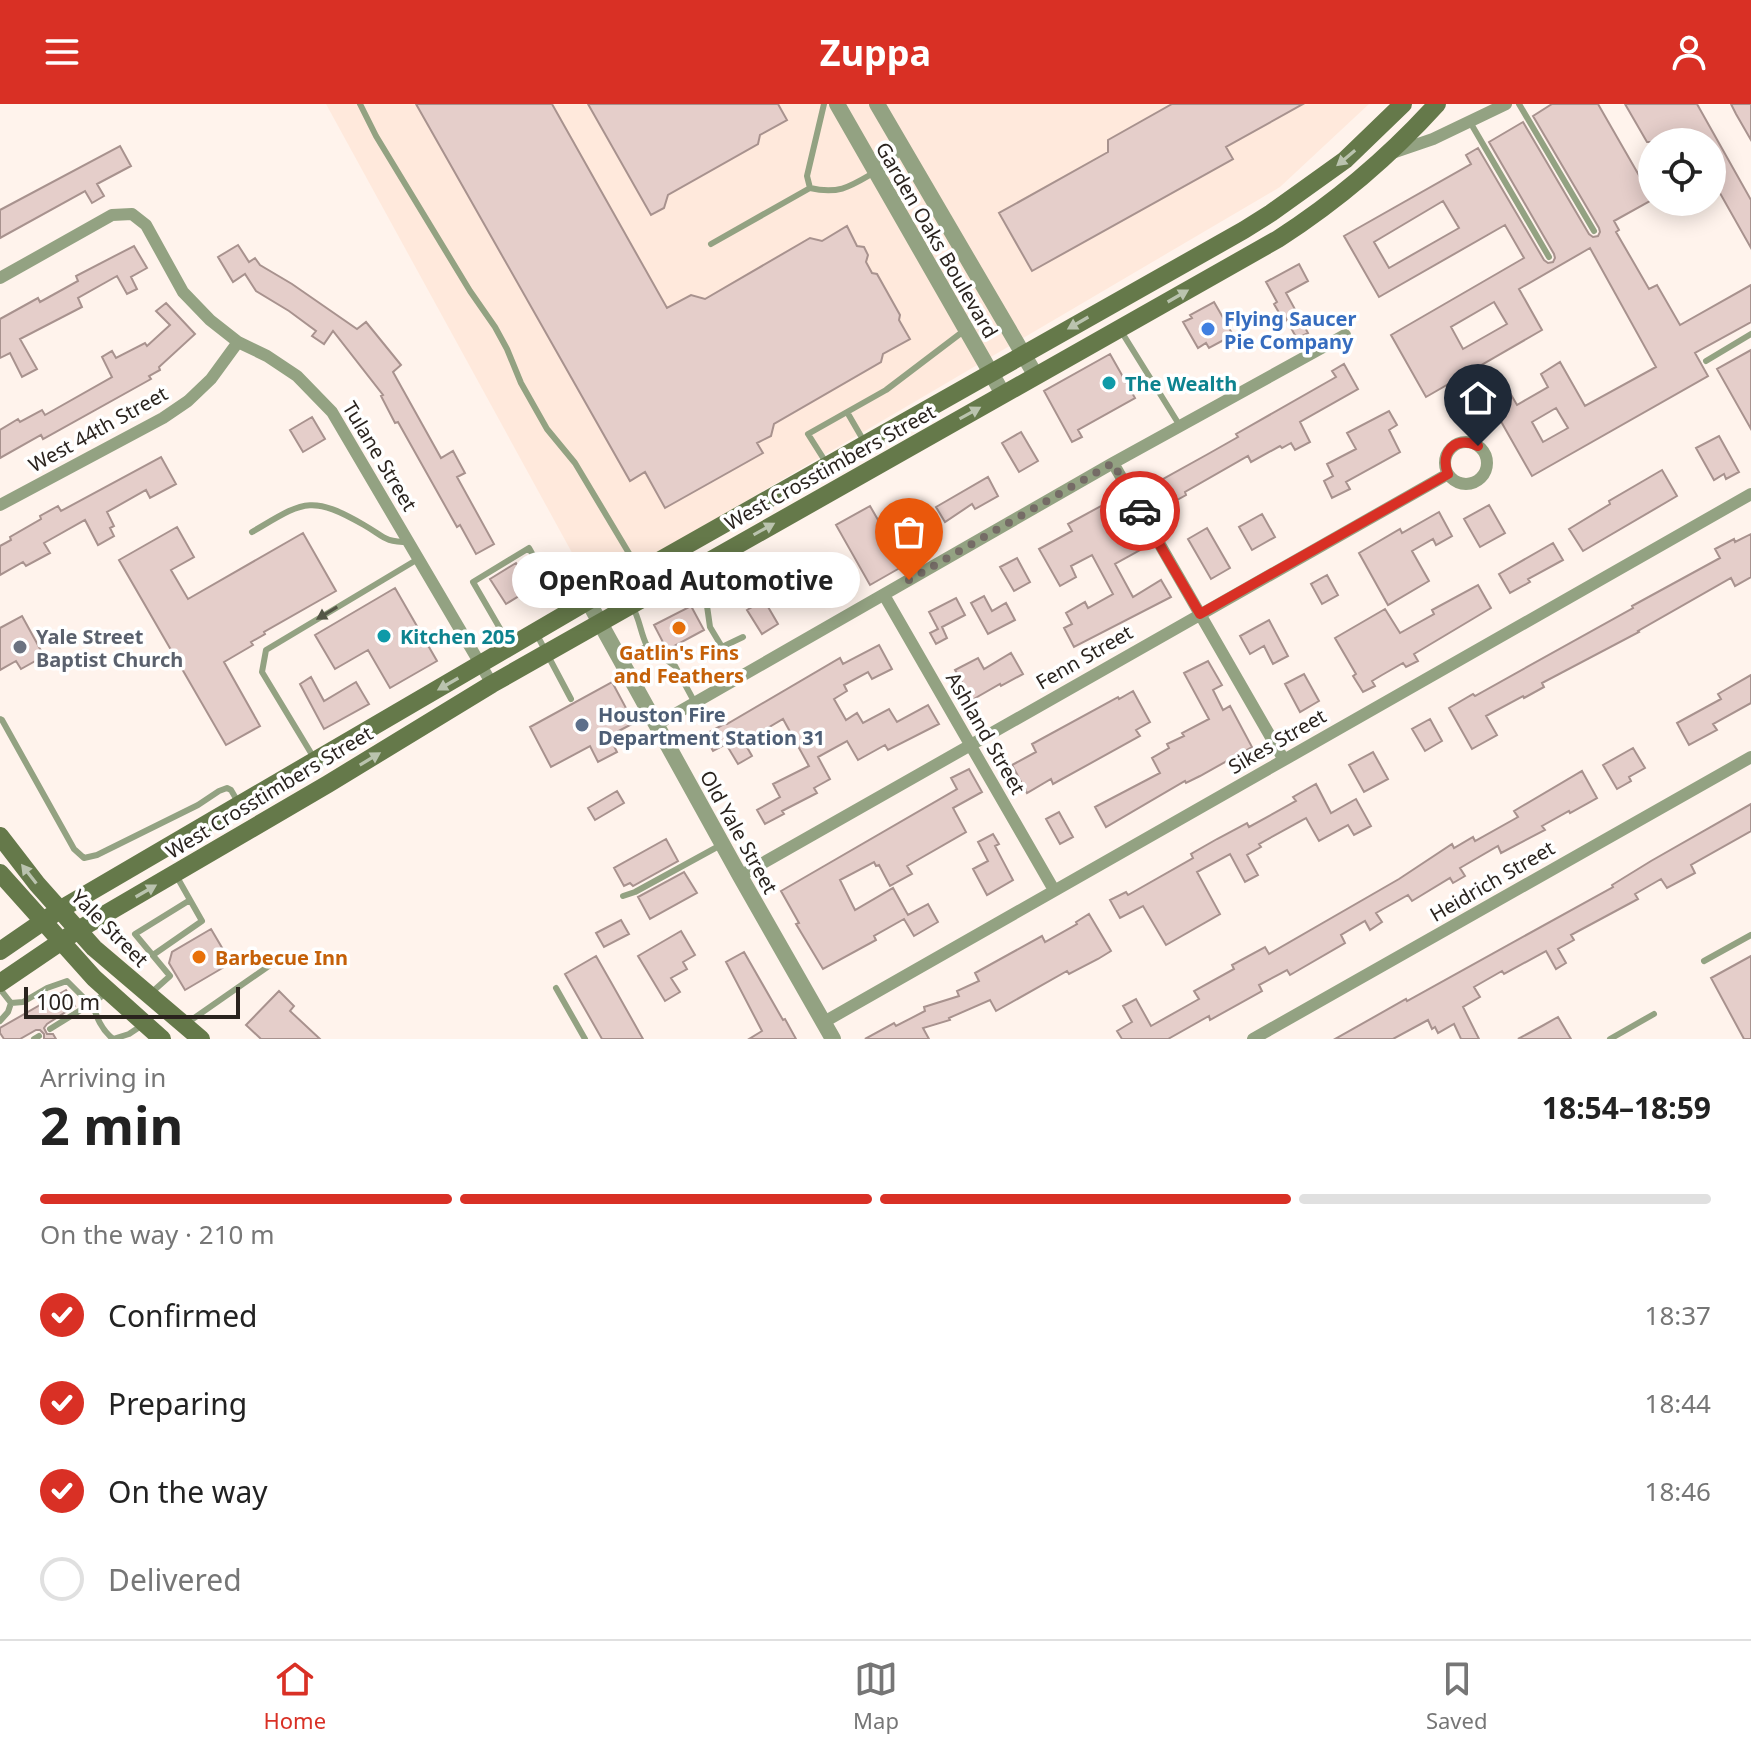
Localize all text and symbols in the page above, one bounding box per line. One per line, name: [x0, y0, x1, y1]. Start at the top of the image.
text: Zuppa: [820, 28, 931, 77]
icon: menu: [40, 30, 84, 74]
icon: person: [1667, 30, 1711, 74]
map controls: [1638, 128, 1726, 216]
button: locate: [1638, 128, 1726, 216]
street label: Garden Oaks Boulevard: [870, 137, 1004, 343]
one-way arrow: [1336, 149, 1356, 166]
one-way arrow: [1166, 289, 1189, 303]
place label: Flying Saucer Pie Company: [1224, 305, 1356, 355]
one-way arrow: [1067, 316, 1089, 330]
marker: Flying Saucer Pie Company: [1199, 320, 1217, 338]
pin: [1444, 364, 1512, 446]
place label: The Wealth: [1125, 370, 1237, 397]
marker: The Wealth: [1100, 374, 1118, 392]
icon: home: [1456, 376, 1500, 420]
street label: West 44th Street: [24, 380, 172, 478]
street label: Tulane Street: [337, 396, 423, 516]
street label: West Crosstimbers Street: [720, 398, 940, 536]
one-way arrow: [959, 406, 981, 420]
courier: [1100, 471, 1180, 551]
icon: car: [1118, 489, 1162, 533]
pin: [875, 498, 943, 580]
icon: bag: [887, 510, 931, 554]
one-way arrow: [753, 523, 775, 537]
callout: OpenRoad Automotive: [513, 552, 861, 608]
text: OpenRoad Automotive: [539, 562, 833, 598]
one-way arrow: [316, 606, 338, 620]
street label: Fenn Street: [1031, 618, 1137, 696]
marker: Gatlin's Fins and Feathers: [670, 619, 688, 637]
place label: Yale Street Baptist Church: [36, 623, 183, 673]
place label: Kitchen 205: [400, 623, 516, 650]
marker: Kitchen 205: [375, 627, 393, 645]
marker: Yale Street Baptist Church: [11, 638, 29, 656]
place label: Gatlin's Fins and Feathers: [614, 639, 744, 689]
street label: Ashland Street: [940, 667, 1032, 799]
one-way arrow: [437, 676, 459, 690]
place label: Houston Fire Department Station 31: [598, 701, 825, 751]
street label: Sikes Street: [1223, 702, 1331, 780]
marker: Houston Fire Department Station 31: [573, 716, 591, 734]
street label: West Crosstimbers Street: [161, 719, 377, 865]
one-way arrow: [359, 752, 381, 766]
street label: Old Yale Street: [694, 765, 784, 899]
street label: Heidrich Street: [1425, 834, 1559, 928]
one-way arrow: [22, 864, 38, 884]
street label: Yale Street: [65, 883, 155, 973]
one-way arrow: [135, 884, 157, 898]
place label: Barbecue Inn: [215, 944, 348, 971]
marker: Barbecue Inn: [190, 948, 208, 966]
scale bar: [24, 983, 240, 1019]
text: 100 m: [36, 986, 100, 1016]
text: Arriving in: [40, 1059, 166, 1095]
text: 18:54–18:59: [1542, 1087, 1711, 1128]
text: 2 min: [40, 1089, 183, 1160]
text: On the way · 210 m: [40, 1216, 274, 1252]
icon: check: [40, 1293, 84, 1337]
text: Confirmed: [108, 1295, 258, 1336]
text: 18:37: [1645, 1297, 1711, 1333]
icon: check: [40, 1381, 84, 1425]
text: Preparing: [108, 1383, 247, 1424]
text: 18:44: [1645, 1385, 1711, 1421]
icon: check: [40, 1469, 84, 1513]
text: On the way: [108, 1471, 268, 1512]
text: 18:46: [1645, 1473, 1711, 1509]
text: Delivered: [108, 1559, 242, 1600]
tab: Home: [264, 1657, 326, 1735]
tab: Map: [853, 1657, 899, 1735]
tab: Saved: [1426, 1657, 1487, 1735]

